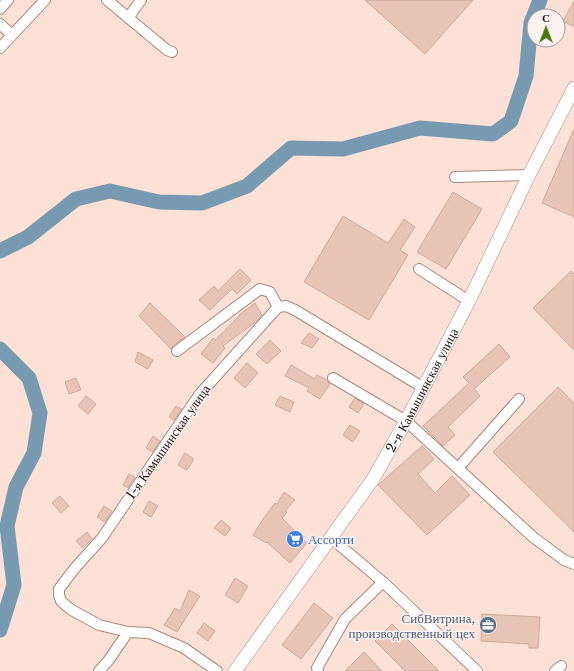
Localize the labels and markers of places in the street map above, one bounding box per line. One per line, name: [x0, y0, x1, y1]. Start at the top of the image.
supermarket icon: Ассорти: [285, 529, 305, 549]
place label: Ассорти: [308, 531, 354, 548]
place label: СибВитрина, производственный цех: [348, 610, 475, 642]
office icon: СибВитрина, производственный цех: [478, 615, 498, 635]

